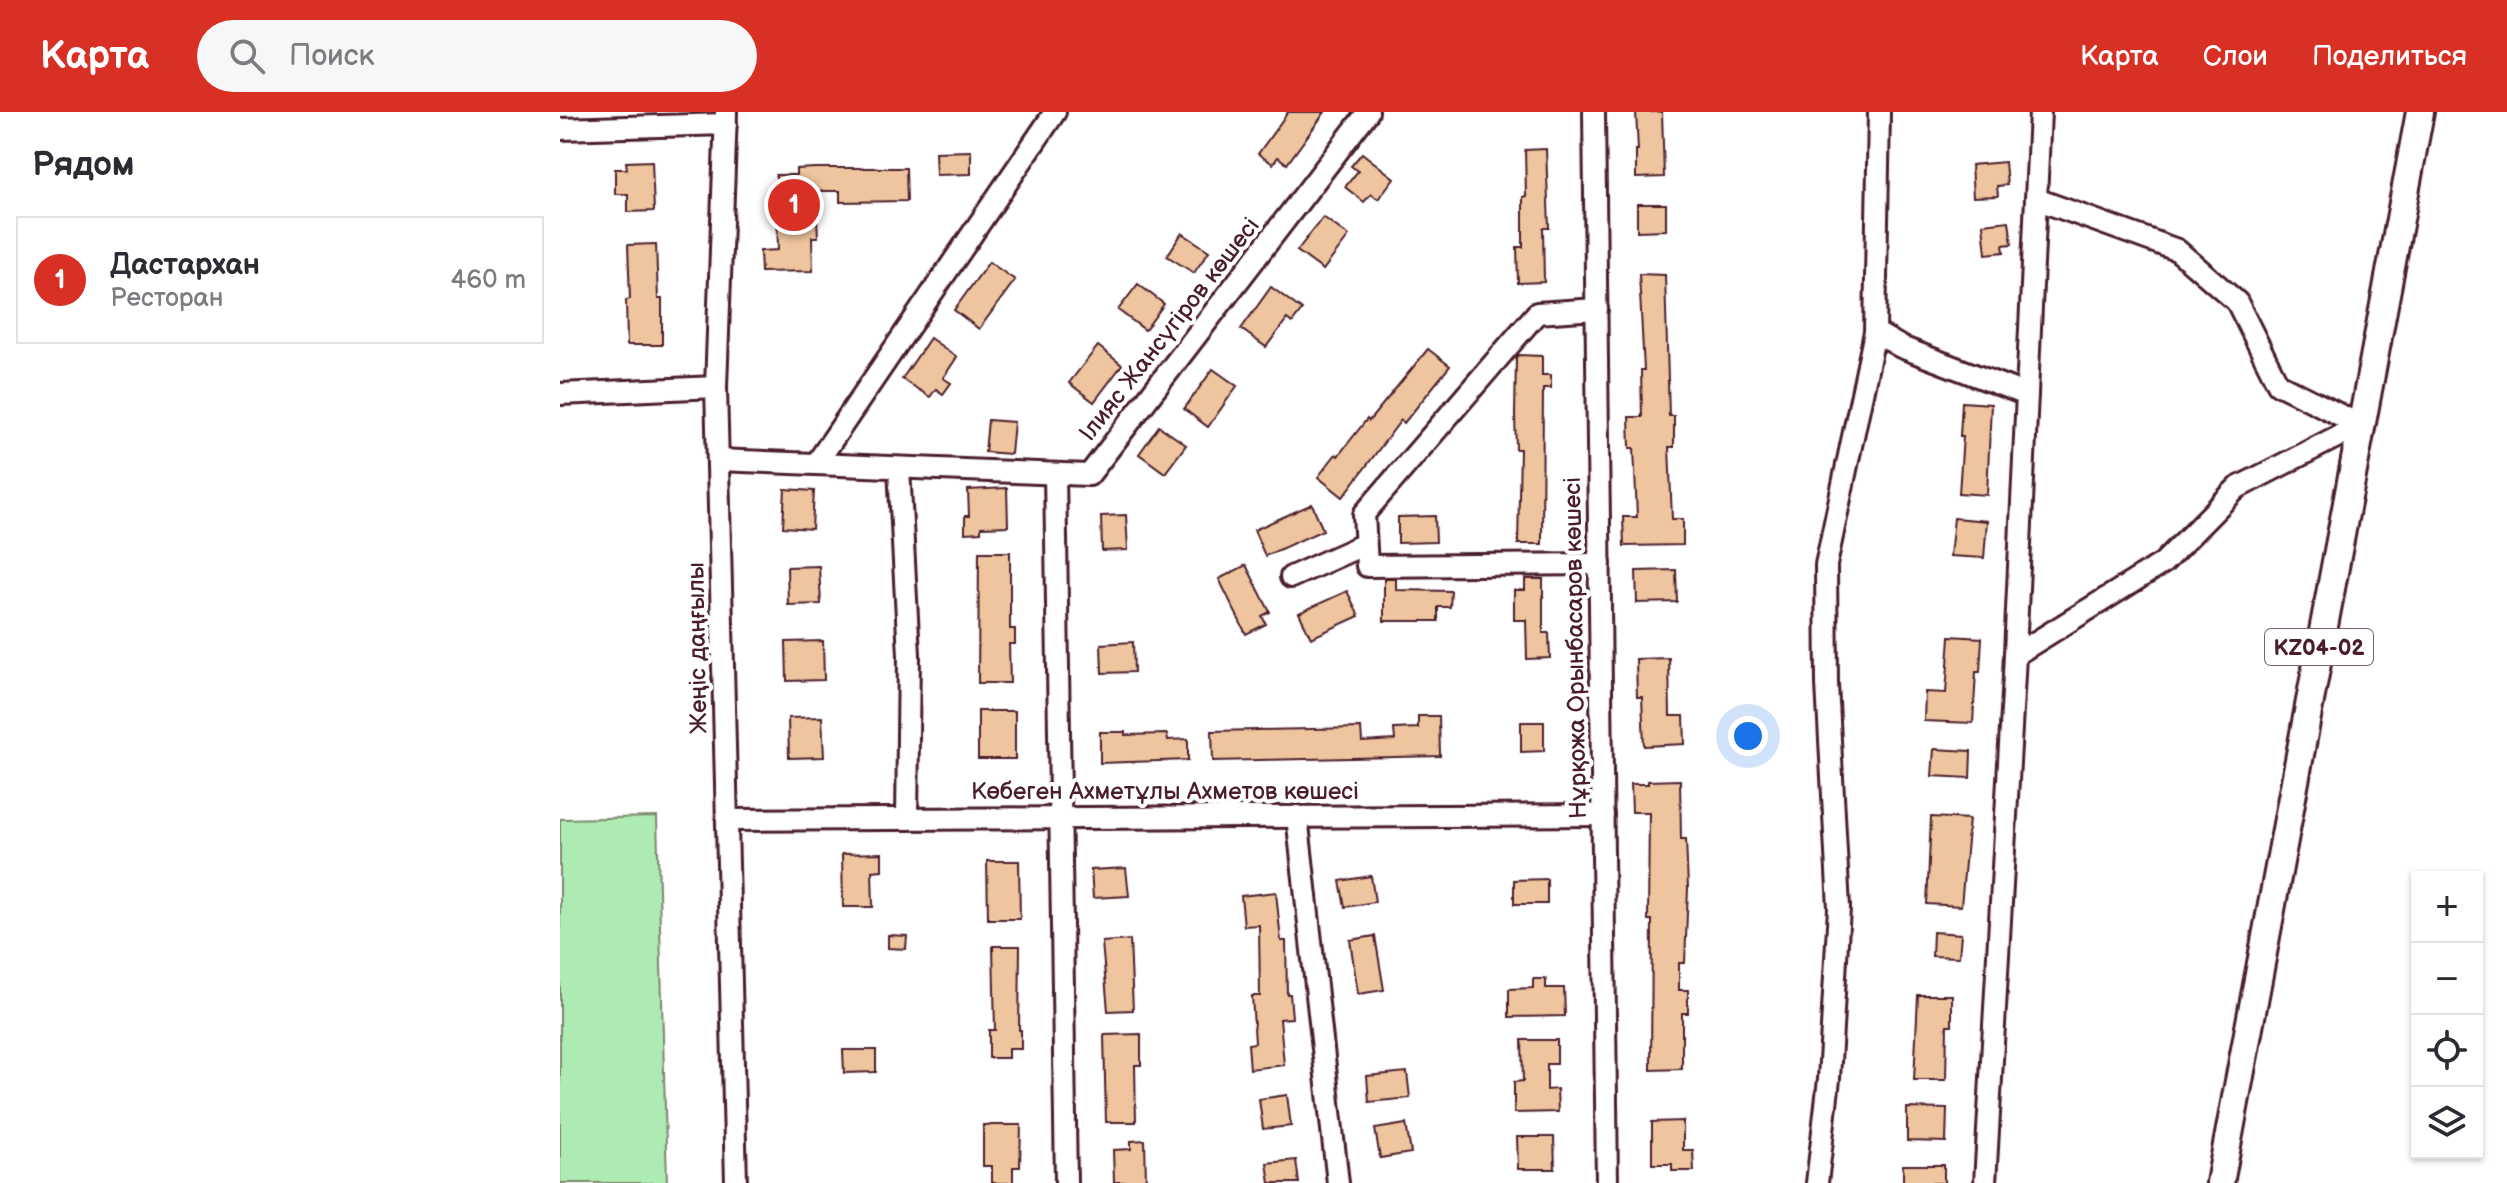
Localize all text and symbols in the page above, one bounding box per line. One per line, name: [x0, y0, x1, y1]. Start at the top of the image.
search box: [197, 20, 757, 92]
text: Карта: [40, 34, 149, 79]
icon: search: [225, 34, 269, 78]
text: Поиск: [289, 38, 375, 74]
text: Карта: [2080, 40, 2159, 73]
text: Слои: [2203, 40, 2268, 73]
text: Поделиться: [2312, 40, 2467, 73]
text: Рядом: [32, 144, 134, 185]
pin: 1: [768, 175, 820, 235]
street label: Ілияс Жансүгіров көшесі: [1073, 212, 1266, 447]
text: Дастархан: [110, 247, 260, 283]
text: 1: [55, 265, 65, 296]
text: 460 m: [450, 265, 526, 296]
text: Ресторан: [110, 283, 224, 314]
street label: Нұрқожа Орынбасаров көшесі: [1558, 477, 1593, 819]
street label: Жеңіс даңғылы: [682, 562, 713, 734]
road number: KZ04-02: [2265, 629, 2373, 665]
your location: [1728, 716, 1768, 756]
street label: Көбеген Ахметұлы Ахметов көшесі: [971, 777, 1359, 806]
map controls: [2411, 871, 2483, 1159]
button: +: [2411, 871, 2483, 943]
button: −: [2411, 943, 2483, 1015]
button: locate: [2411, 1015, 2483, 1087]
button: layers: [2411, 1087, 2483, 1159]

